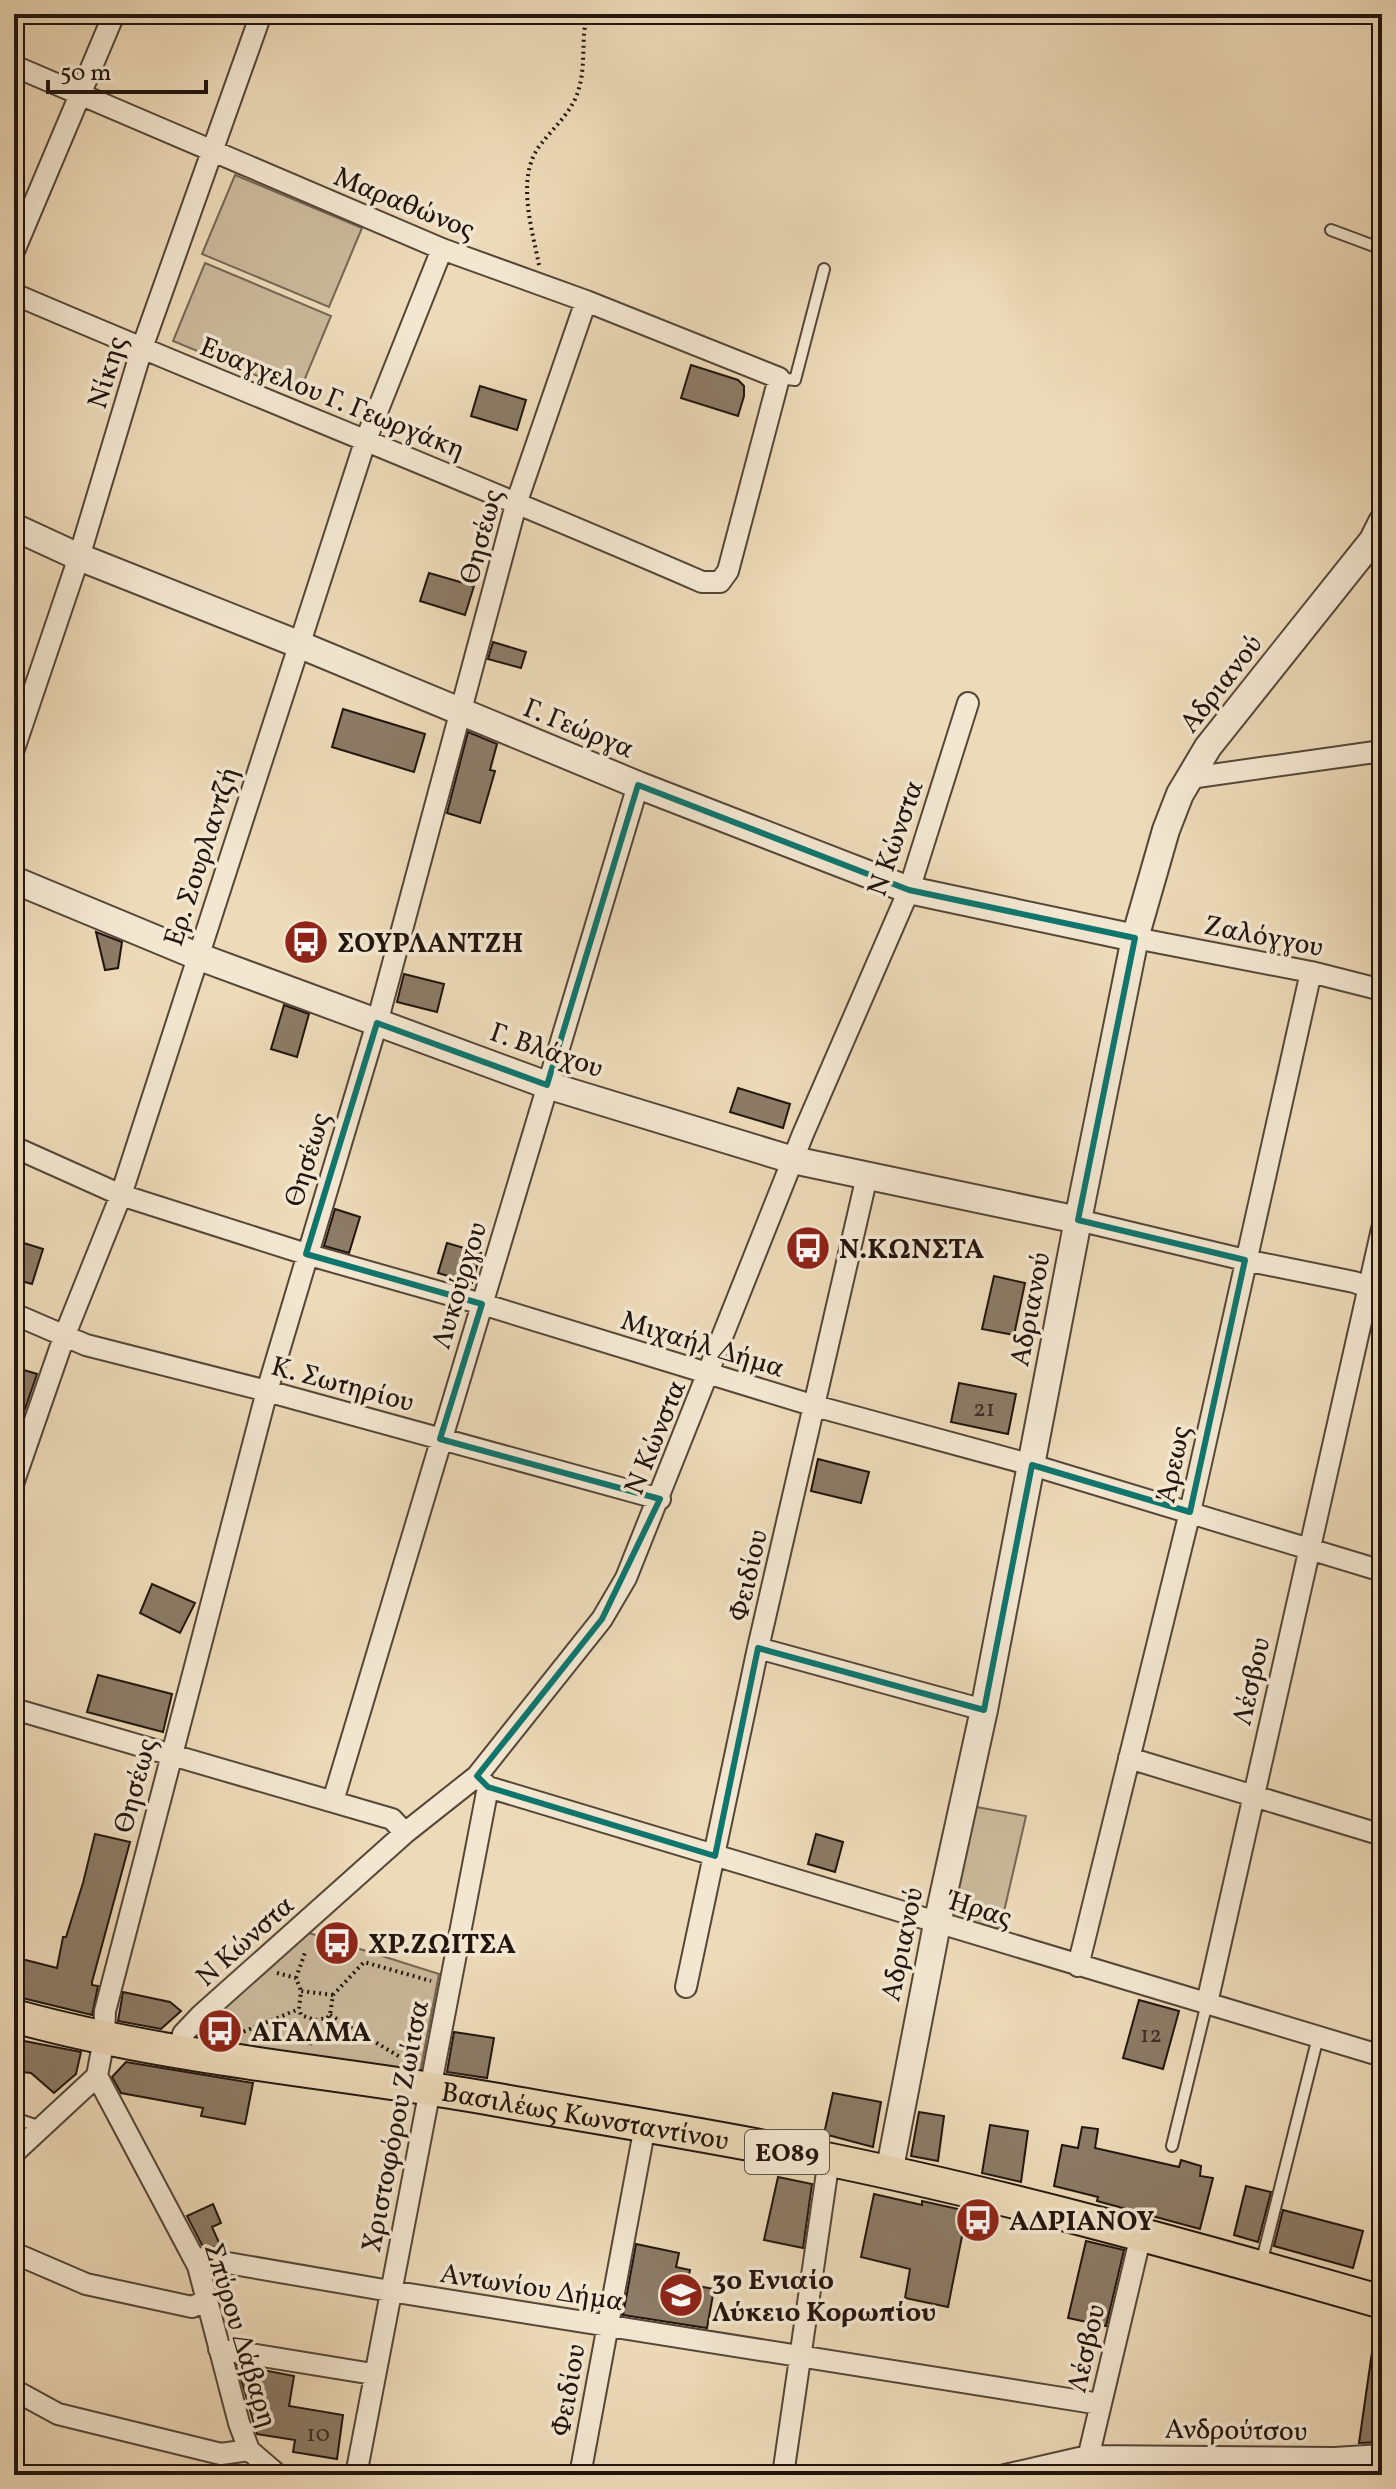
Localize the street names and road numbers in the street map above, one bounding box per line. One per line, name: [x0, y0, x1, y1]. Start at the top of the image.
street label: Μαραθώνος: [328, 158, 481, 250]
street label: Ευαγγελου Γ. Γεωργάκη: [193, 328, 471, 470]
street label: Νίκης: [79, 332, 138, 414]
street label: Θησέως: [451, 485, 514, 589]
street label: Αδριανού: [1171, 627, 1273, 742]
street label: Γ. Γεώργα: [517, 690, 639, 769]
street label: Ερ. Σουρλαντζή: [155, 762, 250, 951]
street label: Ν Κώνστα: [858, 775, 934, 902]
street label: Ζαλόγγου: [1201, 907, 1326, 968]
street label: Γ. Βλάχου: [484, 1014, 608, 1089]
street label: Θησέως: [276, 1108, 341, 1212]
street label: Λυκούργου: [423, 1217, 498, 1354]
street label: Αδριανού: [1001, 1249, 1062, 1370]
street label: Μιχαήλ Δήμα: [616, 1302, 789, 1389]
street label: Κ. Σωτηρίου: [267, 1348, 418, 1423]
street label: Ν Κώνστα: [616, 1375, 697, 1501]
street label: Άρεως: [1147, 1422, 1202, 1507]
street label: Φειδίου: [720, 1526, 779, 1625]
street label: Λέσβου: [1223, 1634, 1281, 1729]
street label: Θησέως: [105, 1734, 168, 1838]
street label: Ήρας: [941, 1881, 1017, 1938]
street label: Αδριανού: [872, 1884, 935, 2005]
street label: Ν Κώνστα: [188, 1887, 304, 1997]
street label: Χριστοφόρου Ζωίτσα: [353, 1997, 440, 2256]
street label: Βασιλέως Κωνσταντίνου: [438, 2074, 732, 2162]
road number: ΕΟ89: [745, 2130, 829, 2174]
street label: Σπύρου Δάβαρη: [193, 2238, 286, 2433]
street label: Αντωνίου Δήμα: [437, 2255, 626, 2322]
street label: Λέσβου: [1058, 2301, 1116, 2396]
street label: Φειδίου: [542, 2341, 597, 2440]
street label: Ανδρούτσου: [1164, 2411, 1308, 2452]

